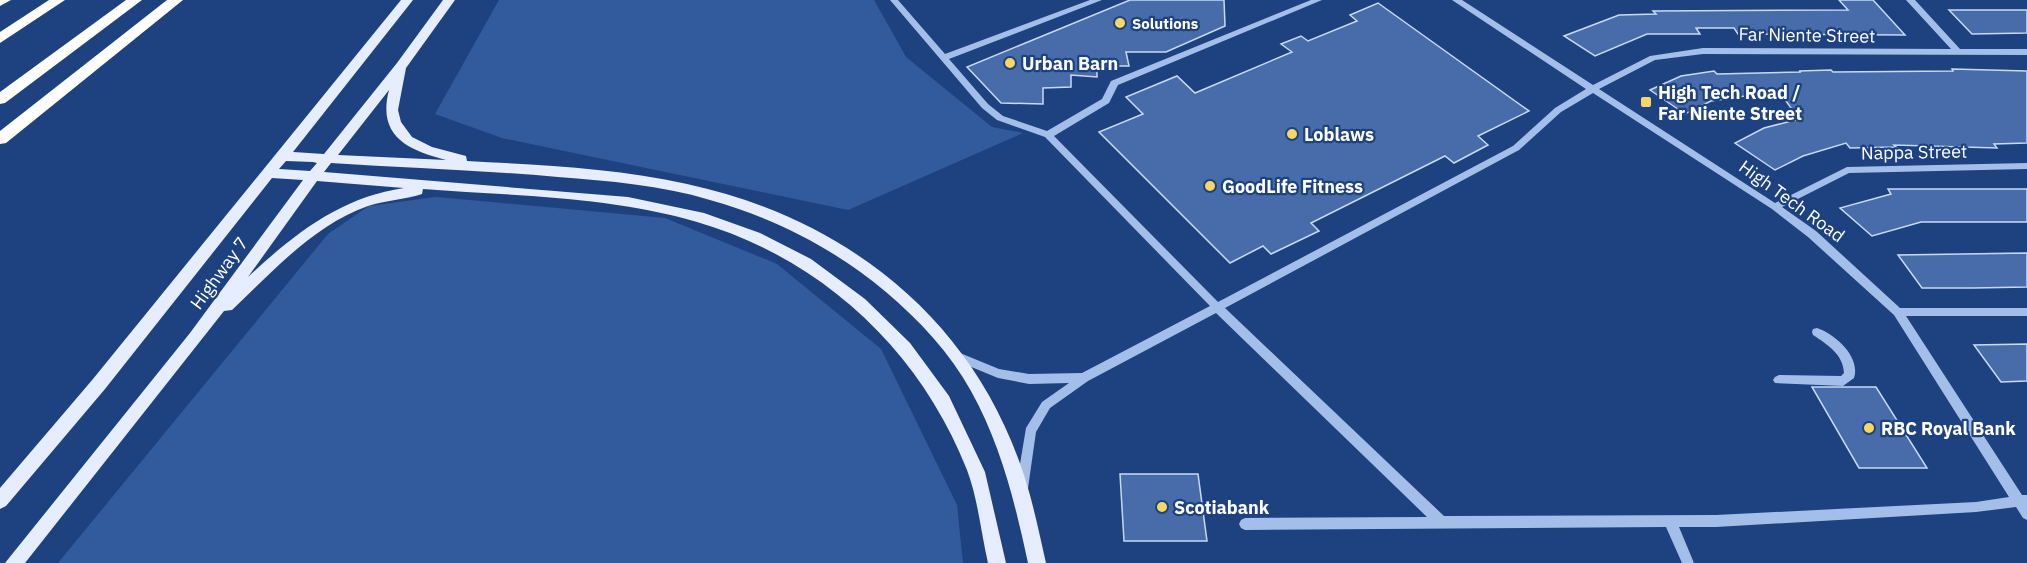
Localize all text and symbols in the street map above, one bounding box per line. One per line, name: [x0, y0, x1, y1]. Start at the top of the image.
place label: Solutions: [1132, 14, 1199, 33]
marker: Solutions: [1113, 16, 1127, 30]
street label: Far Niente Street: [1738, 22, 1876, 48]
place label: Urban Barn: [1022, 52, 1118, 75]
marker: Urban Barn: [1003, 56, 1017, 70]
place label: High Tech Road / Far Niente Street: [1658, 81, 1802, 125]
marker: High Tech Road / Far Niente Street: [1639, 95, 1653, 109]
place label: Loblaws: [1304, 123, 1374, 146]
marker: Loblaws: [1285, 127, 1299, 141]
street label: Nappa Street: [1861, 140, 1967, 164]
street label: High Tech Road: [1735, 155, 1849, 247]
place label: GoodLife Fitness: [1222, 175, 1363, 198]
marker: GoodLife Fitness: [1203, 179, 1217, 193]
street label: Highway 7: [185, 232, 253, 314]
place label: RBC Royal Bank: [1881, 417, 2016, 440]
marker: RBC Royal Bank: [1862, 421, 1876, 435]
place label: Scotiabank: [1174, 496, 1270, 519]
marker: Scotiabank: [1155, 500, 1169, 514]

